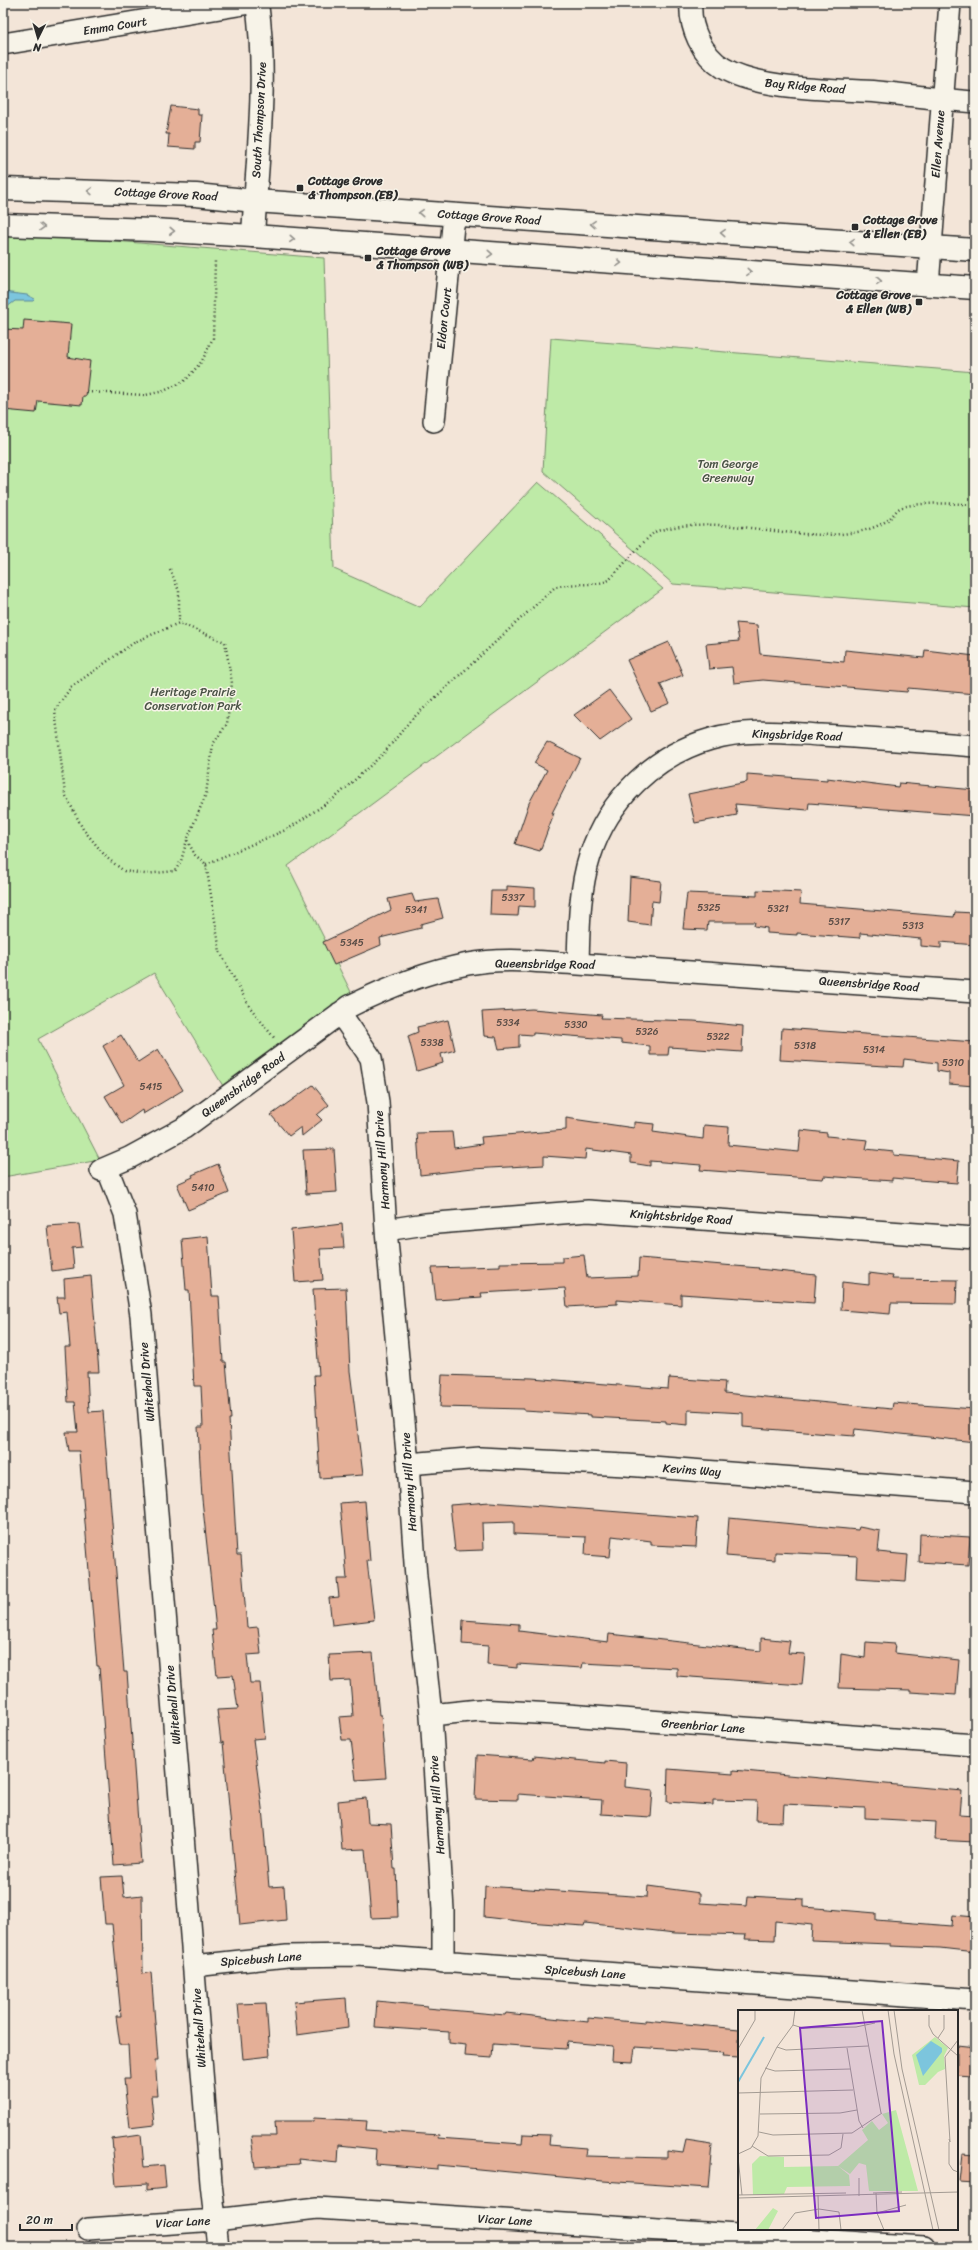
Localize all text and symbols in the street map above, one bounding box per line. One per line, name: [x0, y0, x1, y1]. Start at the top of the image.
street label: Emma Court: [81, 10, 149, 42]
north arrow: [18, 18, 58, 58]
text: N: [32, 38, 43, 57]
street label: South Thompson Drive: [245, 61, 273, 179]
street label: Bay Ridge Road: [764, 72, 848, 101]
street label: Ellen Avenue: [925, 109, 951, 179]
place label: Cottage Grove & Thompson (EB): [307, 170, 398, 206]
street label: Cottage Grove Road: [114, 180, 220, 208]
marker: Cottage Grove & Thompson (EB): [295, 183, 305, 193]
one-way arrow: [87, 187, 93, 195]
street label: Cottage Grove Road: [437, 202, 543, 232]
one-way arrow: [418, 208, 424, 217]
place label: Cottage Grove & Ellen (EB): [862, 209, 939, 245]
one-way arrow: [590, 220, 596, 229]
marker: Cottage Grove & Ellen (EB): [850, 222, 860, 232]
one-way arrow: [39, 223, 45, 231]
one-way arrow: [169, 227, 175, 236]
one-way arrow: [720, 229, 726, 238]
one-way arrow: [289, 235, 295, 244]
one-way arrow: [849, 238, 855, 247]
place label: Cottage Grove & Thompson (WB): [375, 240, 469, 276]
one-way arrow: [487, 250, 493, 259]
marker: Cottage Grove & Thompson (WB): [363, 253, 373, 263]
one-way arrow: [616, 259, 622, 268]
one-way arrow: [746, 268, 752, 277]
one-way arrow: [876, 277, 882, 286]
place label: Cottage Grove & Ellen (WB): [835, 284, 912, 320]
street label: Eldon Court: [430, 286, 458, 350]
marker: Cottage Grove & Ellen (WB): [914, 297, 924, 307]
park label: Tom George Greenway: [698, 453, 758, 489]
park label: Heritage Prairie Conservation Park: [144, 681, 242, 717]
street label: Kingsbridge Road: [752, 722, 843, 748]
house number: 5337: [502, 889, 526, 907]
house number: 5325: [697, 899, 721, 917]
house number: 5321: [767, 900, 789, 918]
house number: 5341: [405, 901, 427, 919]
house number: 5317: [828, 913, 851, 931]
house number: 5313: [902, 917, 924, 935]
house number: 5345: [340, 934, 364, 952]
street label: Queensbridge Road: [495, 952, 597, 976]
street label: Queensbridge Road: [818, 970, 921, 999]
house number: 5334: [496, 1014, 520, 1032]
house number: 5330: [564, 1016, 588, 1034]
house number: 5326: [635, 1023, 659, 1041]
house number: 5322: [706, 1028, 730, 1046]
house number: 5338: [420, 1034, 444, 1052]
house number: 5318: [794, 1037, 816, 1055]
house number: 5314: [863, 1041, 885, 1059]
street label: Queensbridge Road: [196, 1046, 291, 1123]
house number: 5310: [942, 1054, 964, 1072]
house number: 5415: [140, 1078, 162, 1096]
street label: Harmony Hill Drive: [368, 1110, 396, 1210]
house number: 5410: [192, 1179, 214, 1197]
street label: Knightsbridge Road: [629, 1202, 734, 1232]
street label: Whitehall Drive: [133, 1341, 161, 1423]
street label: Harmony Hill Drive: [395, 1432, 423, 1532]
street label: Kevins Way: [662, 1457, 723, 1483]
street label: Whitehall Drive: [159, 1664, 187, 1746]
street label: Greenbriar Lane: [660, 1712, 746, 1740]
street label: Harmony Hill Drive: [423, 1755, 451, 1855]
street label: Spicebush Lane: [220, 1945, 302, 1973]
street label: Spicebush Lane: [544, 1958, 626, 1986]
street label: Whitehall Drive: [185, 1987, 213, 2069]
inset map: [738, 2010, 958, 2230]
scale bar: [20, 2206, 72, 2232]
street label: Vicar Lane: [477, 2208, 533, 2232]
text: 20 m: [26, 2209, 53, 2231]
street label: Vicar Lane: [155, 2210, 211, 2234]

